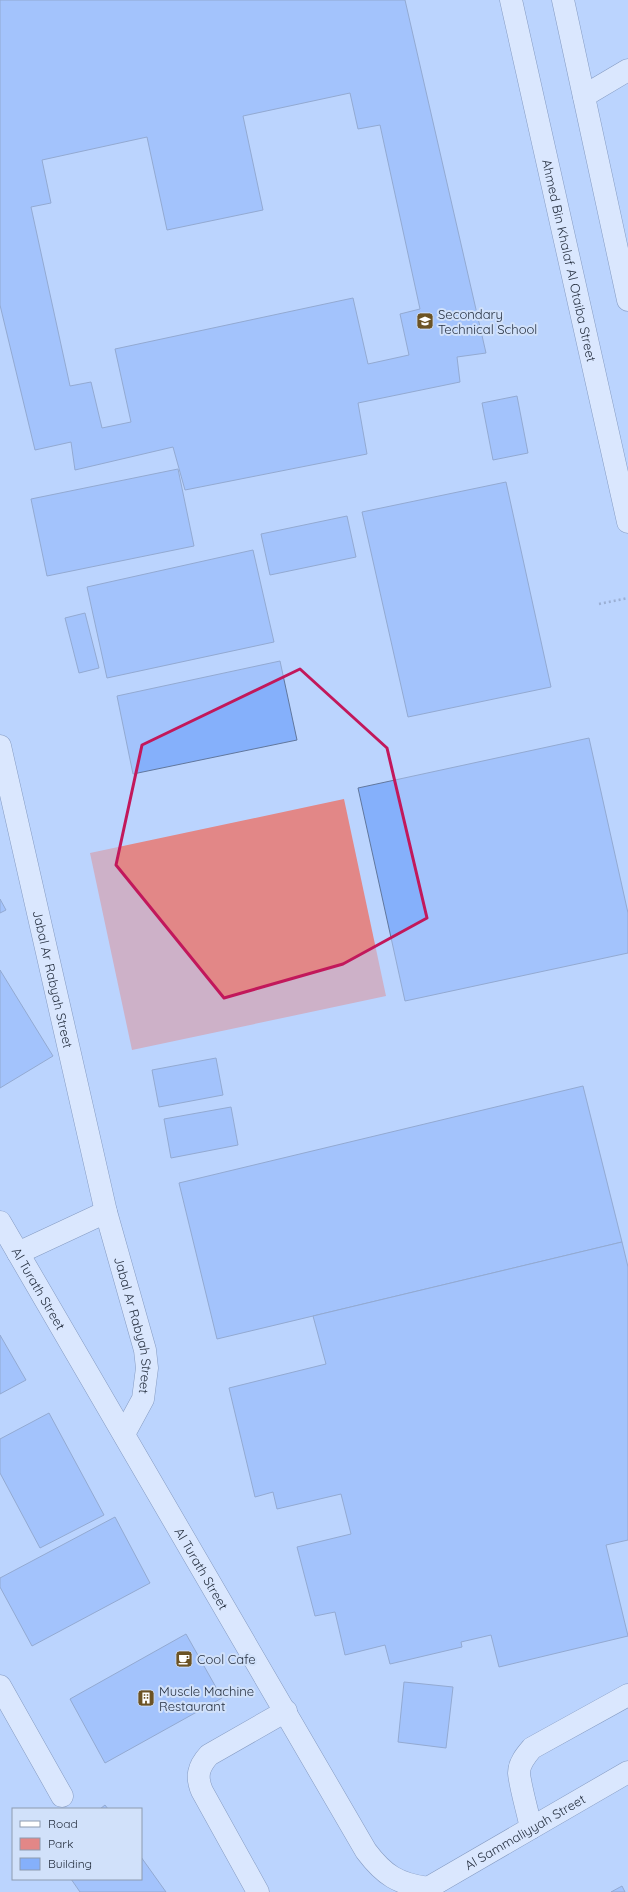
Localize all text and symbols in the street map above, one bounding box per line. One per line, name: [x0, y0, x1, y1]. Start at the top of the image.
street label: Ahmed Bin Khalaf Al Otaiba Street: [539, 158, 600, 363]
place label: Secondary Technical School: [438, 306, 537, 337]
school or university icon: Secondary Technical School: [415, 311, 435, 331]
street label: Jabal Ar Rabyah Street: [30, 908, 76, 1050]
street label: Al Turath Street: [9, 1245, 69, 1333]
street label: Jabal Ar Rabyah Street: [111, 1255, 155, 1395]
street label: Al Turath Street: [172, 1525, 232, 1613]
cafe icon: Cool Cafe: [174, 1649, 194, 1669]
place label: Cool Cafe: [197, 1651, 256, 1667]
place label: Muscle Machine Restaurant: [159, 1683, 254, 1714]
building icon: Muscle Machine Restaurant: [136, 1688, 156, 1708]
street label: Al Sammaliyyah Street: [462, 1791, 588, 1873]
legend: [12, 1808, 142, 1880]
text: Road: [48, 1816, 78, 1831]
text: Park: [48, 1836, 73, 1851]
text: Building: [48, 1856, 92, 1871]

